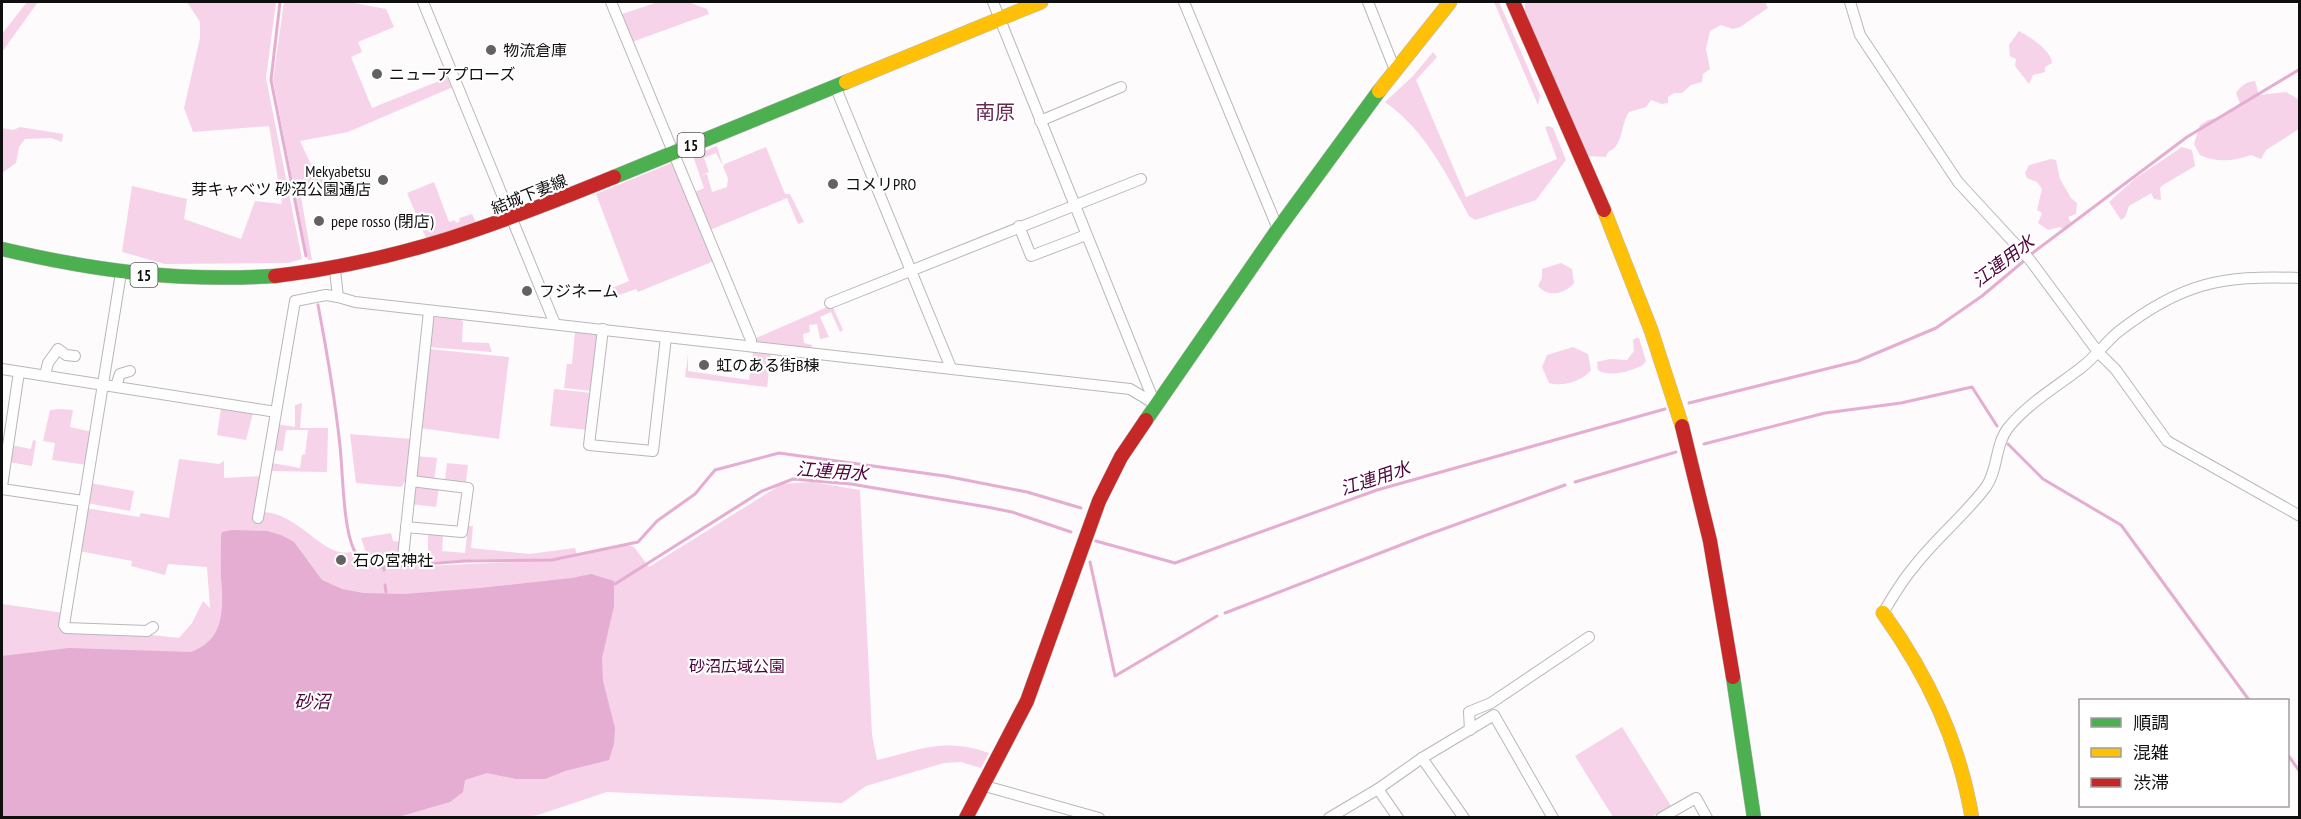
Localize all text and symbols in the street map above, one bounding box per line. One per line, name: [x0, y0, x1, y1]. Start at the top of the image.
place label: 物流倉庫: [503, 40, 567, 60]
marker: 物流倉庫: [484, 43, 498, 57]
place label: ニューアプローズ: [389, 64, 516, 84]
marker: ニューアプローズ: [370, 67, 384, 81]
district label: 南原: [975, 99, 1015, 125]
road number: 15: [678, 133, 704, 157]
place label: Mekyabetsu 芽キャベツ 砂沼公園通店: [192, 161, 371, 199]
street label: 結城下妻線: [488, 170, 570, 218]
marker: Mekyabetsu 芽キャベツ 砂沼公園通店: [376, 173, 390, 187]
place label: コメリPRO: [845, 174, 916, 194]
marker: コメリPRO: [826, 177, 840, 191]
place label: pepe rosso (閉店): [331, 211, 434, 231]
marker: pepe rosso (閉店): [312, 214, 326, 228]
water label: 江連用水: [1967, 229, 2040, 292]
road number: 15: [130, 263, 158, 287]
place label: フジネーム: [539, 281, 619, 301]
marker: フジネーム: [520, 284, 534, 298]
place label: 虹のある街B棟: [716, 355, 820, 375]
marker: 虹のある街B棟: [697, 358, 711, 372]
water label: 江連用水: [1337, 455, 1415, 500]
water label: 江連用水: [795, 457, 871, 485]
place label: 石の宮神社: [353, 550, 433, 570]
marker: 石の宮神社: [334, 553, 348, 567]
park label: 砂沼広域公園: [689, 656, 785, 676]
water label: 砂沼: [294, 690, 333, 713]
legend: [2079, 699, 2289, 807]
text: 順調: [2133, 711, 2169, 734]
text: 混雑: [2133, 741, 2169, 764]
text: 渋滞: [2133, 771, 2169, 794]

